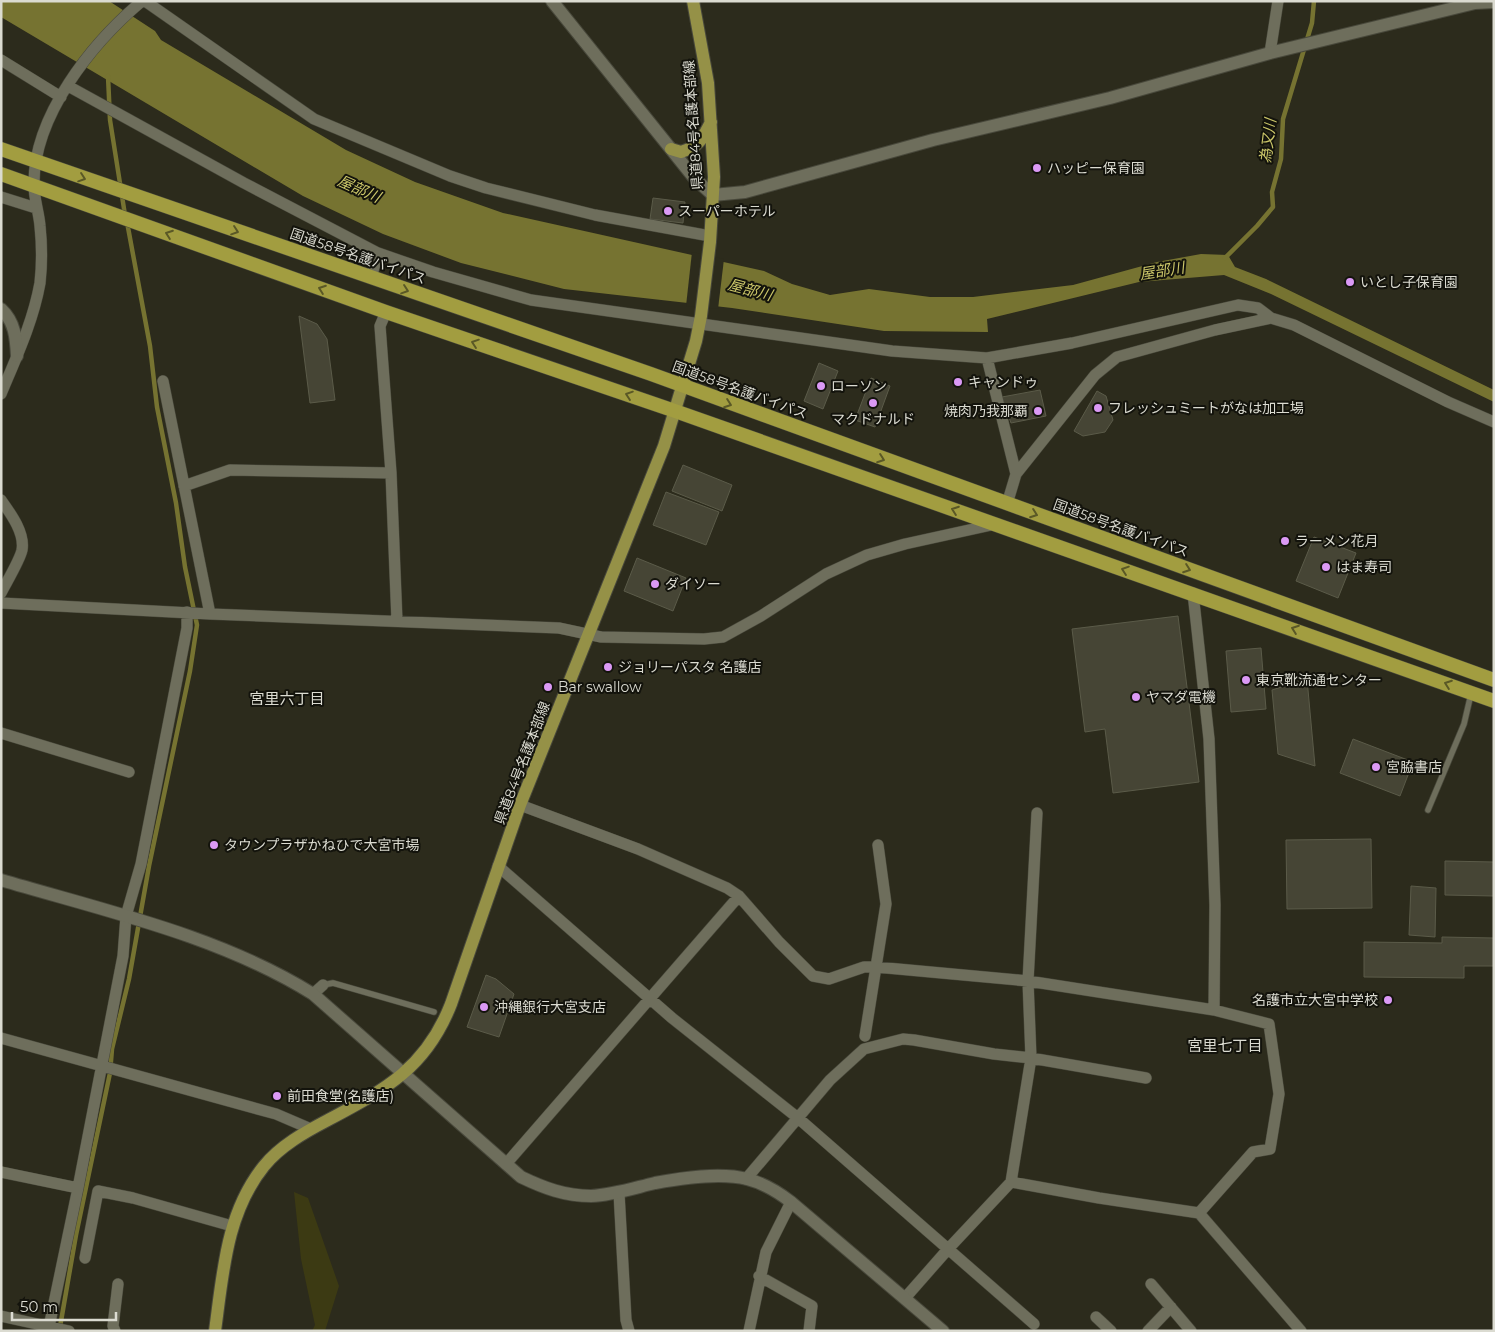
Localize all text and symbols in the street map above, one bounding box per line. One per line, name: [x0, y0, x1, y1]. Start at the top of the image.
street label: 県道84号名護本部線: [679, 59, 707, 191]
water label: 為又川: [1255, 115, 1280, 164]
place label: ハッピー保育園: [1047, 159, 1145, 177]
marker: ハッピー保育園: [1031, 162, 1043, 174]
water label: 屋部川: [335, 171, 385, 207]
one-way arrow: [77, 172, 85, 182]
place label: スーパーホテル: [678, 202, 776, 220]
marker: スーパーホテル: [662, 205, 674, 217]
street label: 国道58号名護バイパス: [288, 224, 428, 288]
one-way arrow: [230, 225, 239, 235]
one-way arrow: [165, 230, 174, 240]
water label: 屋部川: [1138, 257, 1188, 283]
place label: いとし子保育園: [1360, 273, 1458, 291]
water label: 屋部川: [726, 275, 776, 305]
marker: いとし子保育園: [1344, 276, 1356, 288]
one-way arrow: [401, 284, 409, 294]
one-way arrow: [318, 285, 327, 295]
one-way arrow: [472, 338, 480, 348]
street label: 国道58号名護バイパス: [670, 357, 810, 423]
place label: キャンドゥ: [968, 373, 1038, 391]
marker: キャンドゥ: [952, 376, 964, 388]
place label: ローソン: [831, 377, 887, 395]
marker: ローソン: [815, 380, 827, 392]
one-way arrow: [625, 391, 634, 401]
marker: マクドナルド: [867, 397, 879, 409]
one-way arrow: [724, 398, 732, 408]
place label: フレッシュミートがなは加工場: [1108, 399, 1304, 417]
place label: 焼肉乃我那覇: [944, 402, 1028, 420]
marker: フレッシュミートがなは加工場: [1092, 402, 1104, 414]
marker: 焼肉乃我那覇: [1032, 405, 1044, 417]
place label: マクドナルド: [831, 410, 915, 428]
one-way arrow: [876, 453, 885, 463]
street label: 国道58号名護バイパス: [1051, 495, 1191, 561]
one-way arrow: [952, 506, 960, 516]
one-way arrow: [1029, 508, 1038, 518]
place label: ラーメン花月: [1295, 532, 1378, 550]
marker: ラーメン花月: [1279, 535, 1291, 547]
place label: はま寿司: [1336, 558, 1392, 576]
marker: はま寿司: [1320, 561, 1332, 573]
one-way arrow: [1182, 563, 1191, 573]
one-way arrow: [1121, 565, 1130, 575]
place label: ダイソー: [665, 575, 721, 593]
marker: ダイソー: [649, 578, 661, 590]
one-way arrow: [1291, 625, 1300, 635]
place label: ジョリーパスタ 名護店: [618, 658, 762, 676]
marker: ジョリーパスタ 名護店: [602, 661, 614, 673]
place label: 東京靴流通センター: [1256, 671, 1382, 689]
marker: 東京靴流通センター: [1240, 674, 1252, 686]
place label: Bar swallow: [558, 678, 642, 696]
one-way arrow: [1444, 680, 1453, 690]
marker: Bar swallow: [542, 681, 554, 693]
place label: ヤマダ電機: [1146, 688, 1216, 706]
district label: 宮里六丁目: [249, 689, 325, 708]
marker: ヤマダ電機: [1130, 691, 1142, 703]
street label: 県道84号名護本部線: [490, 699, 554, 827]
place label: 宮脇書店: [1386, 758, 1442, 776]
marker: 宮脇書店: [1370, 761, 1382, 773]
place label: タウンプラザかねひで大宮市場: [224, 836, 420, 854]
marker: タウンプラザかねひで大宮市場: [208, 839, 220, 851]
place label: 名護市立大宮中学校: [1252, 991, 1378, 1009]
marker: 名護市立大宮中学校: [1382, 994, 1394, 1006]
place label: 沖縄銀行大宮支店: [494, 998, 606, 1016]
marker: 沖縄銀行大宮支店: [478, 1001, 490, 1013]
district label: 宮里七丁目: [1187, 1036, 1263, 1055]
place label: 前田食堂(名護店): [287, 1087, 394, 1105]
marker: 前田食堂(名護店): [271, 1090, 283, 1102]
scale bar: [12, 1290, 116, 1322]
text: 50 m: [20, 1297, 58, 1316]

